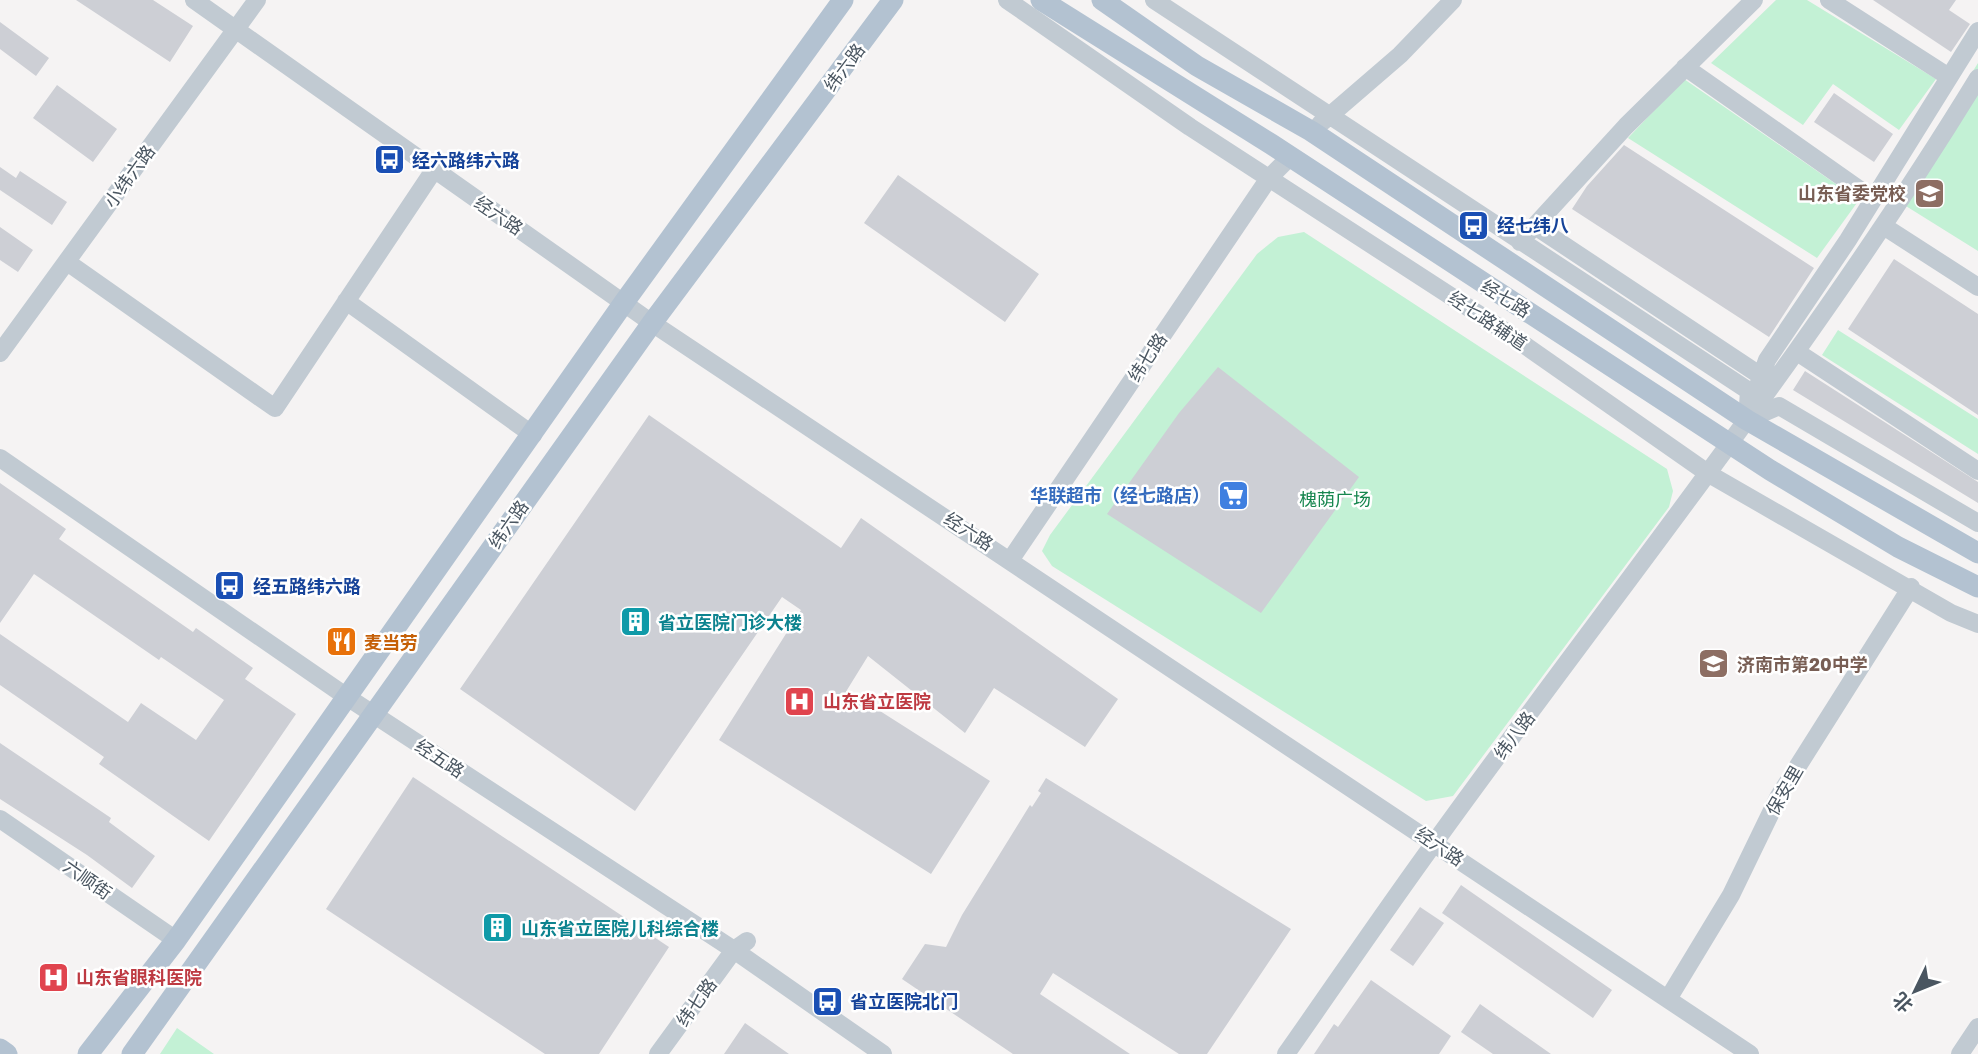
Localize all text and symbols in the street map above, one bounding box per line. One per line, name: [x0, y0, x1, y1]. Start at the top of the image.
street label: 纬六路: [819, 39, 869, 95]
street label: 小纬六路: [99, 140, 159, 212]
bus stop icon: 经六路纬六路: [372, 143, 406, 177]
place label: 经六路纬六路: [412, 149, 520, 171]
school or university icon: 山东省委党校: [1912, 176, 1946, 210]
place label: 山东省委党校: [1798, 182, 1906, 204]
street label: 经六路: [470, 191, 528, 239]
bus stop icon: 经七纬八: [1457, 208, 1491, 242]
place label: 经七纬八: [1497, 214, 1569, 236]
street label: 经七路: [1477, 274, 1535, 322]
street label: 经七路辅道: [1445, 286, 1531, 354]
street label: 纬七路: [1123, 328, 1171, 386]
supermarket icon: 华联超市（经七路店）: [1216, 478, 1250, 512]
place label: 华联超市（经七路店）: [1030, 484, 1210, 506]
park label: 槐荫广场: [1299, 488, 1371, 510]
street label: 纬六路: [484, 496, 532, 552]
street label: 经六路: [940, 507, 998, 555]
bus stop icon: 经五路纬六路: [213, 569, 247, 603]
place label: 经五路纬六路: [253, 575, 361, 597]
building icon: 省立医院门诊大楼: [618, 605, 652, 639]
place label: 省立医院门诊大楼: [658, 611, 802, 633]
restaurant icon: 麦当劳: [324, 625, 358, 659]
place label: 麦当劳: [364, 631, 418, 653]
school or university icon: 济南市第20中学: [1697, 647, 1731, 681]
place label: 济南市第20中学: [1737, 653, 1868, 675]
hospital icon: 山东省立医院: [783, 684, 817, 718]
place label: 山东省立医院: [823, 690, 931, 712]
street label: 纬八路: [1489, 707, 1539, 763]
street label: 经五路: [411, 734, 469, 782]
street label: 保安里: [1761, 761, 1807, 819]
street label: 经六路: [1411, 822, 1469, 870]
street label: 六顺街: [60, 855, 116, 903]
building icon: 山东省立医院儿科综合楼: [481, 911, 515, 945]
place label: 山东省立医院儿科综合楼: [521, 917, 719, 939]
north arrow: [1880, 956, 1950, 1026]
hospital icon: 山东省眼科医院: [36, 960, 70, 994]
place label: 山东省眼科医院: [76, 966, 202, 988]
street label: 纬七路: [671, 974, 721, 1030]
bus stop icon: 省立医院北门: [810, 984, 844, 1018]
text: 北: [1887, 988, 1917, 1018]
place label: 省立医院北门: [850, 990, 958, 1012]

